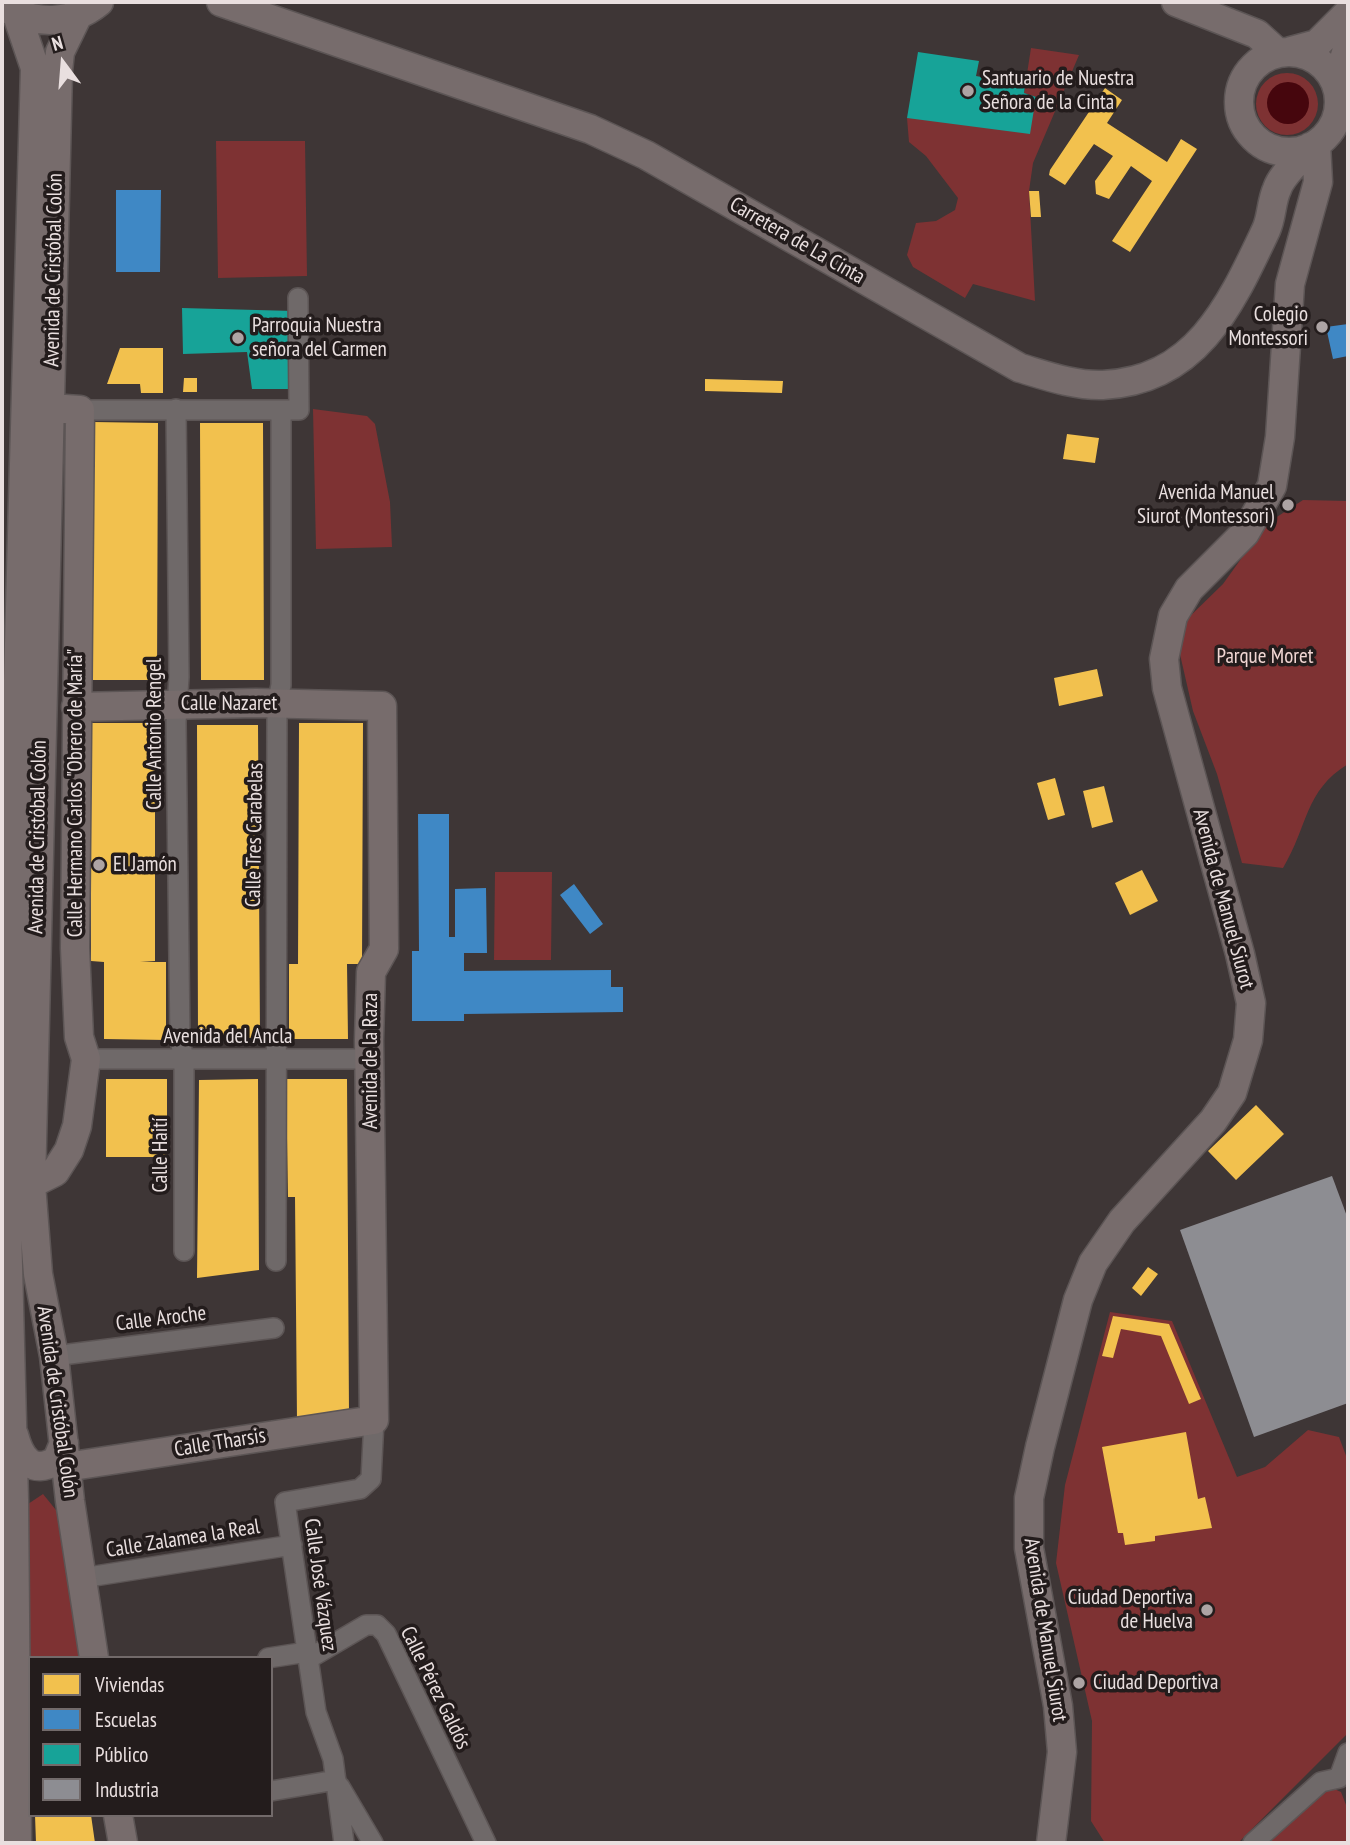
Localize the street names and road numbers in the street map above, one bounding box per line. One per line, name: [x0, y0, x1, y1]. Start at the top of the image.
street label: Avenida de Cristóbal Colón: [40, 173, 68, 367]
street label: Carretera de La Cinta: [725, 192, 869, 290]
street label: Calle Hermano Carlos "Obrero de María": [63, 649, 89, 937]
street label: Calle Antonio Rengel: [142, 658, 168, 810]
street label: Calle Nazaret: [181, 691, 277, 717]
street label: Avenida de Cristóbal Colón: [24, 740, 52, 934]
street label: Calle Tres Carabelas: [241, 763, 269, 907]
street label: Avenida de Manuel Siurot: [1187, 806, 1259, 992]
street label: Avenida de la Raza: [358, 993, 384, 1129]
street label: Avenida del Ancla: [164, 1024, 292, 1050]
street label: Calle Haití: [148, 1117, 174, 1193]
street label: Calle Aroche: [114, 1301, 208, 1337]
street label: Avenida de Cristóbal Colón: [31, 1304, 83, 1500]
street label: Calle Tharsis: [173, 1423, 267, 1463]
street label: Calle Zalamea la Real: [104, 1514, 262, 1564]
street label: Calle José Vázquez: [298, 1517, 342, 1653]
street label: Avenida de Manuel Siurot: [1018, 1536, 1072, 1724]
street label: Calle Pérez Galdós: [394, 1623, 476, 1753]

